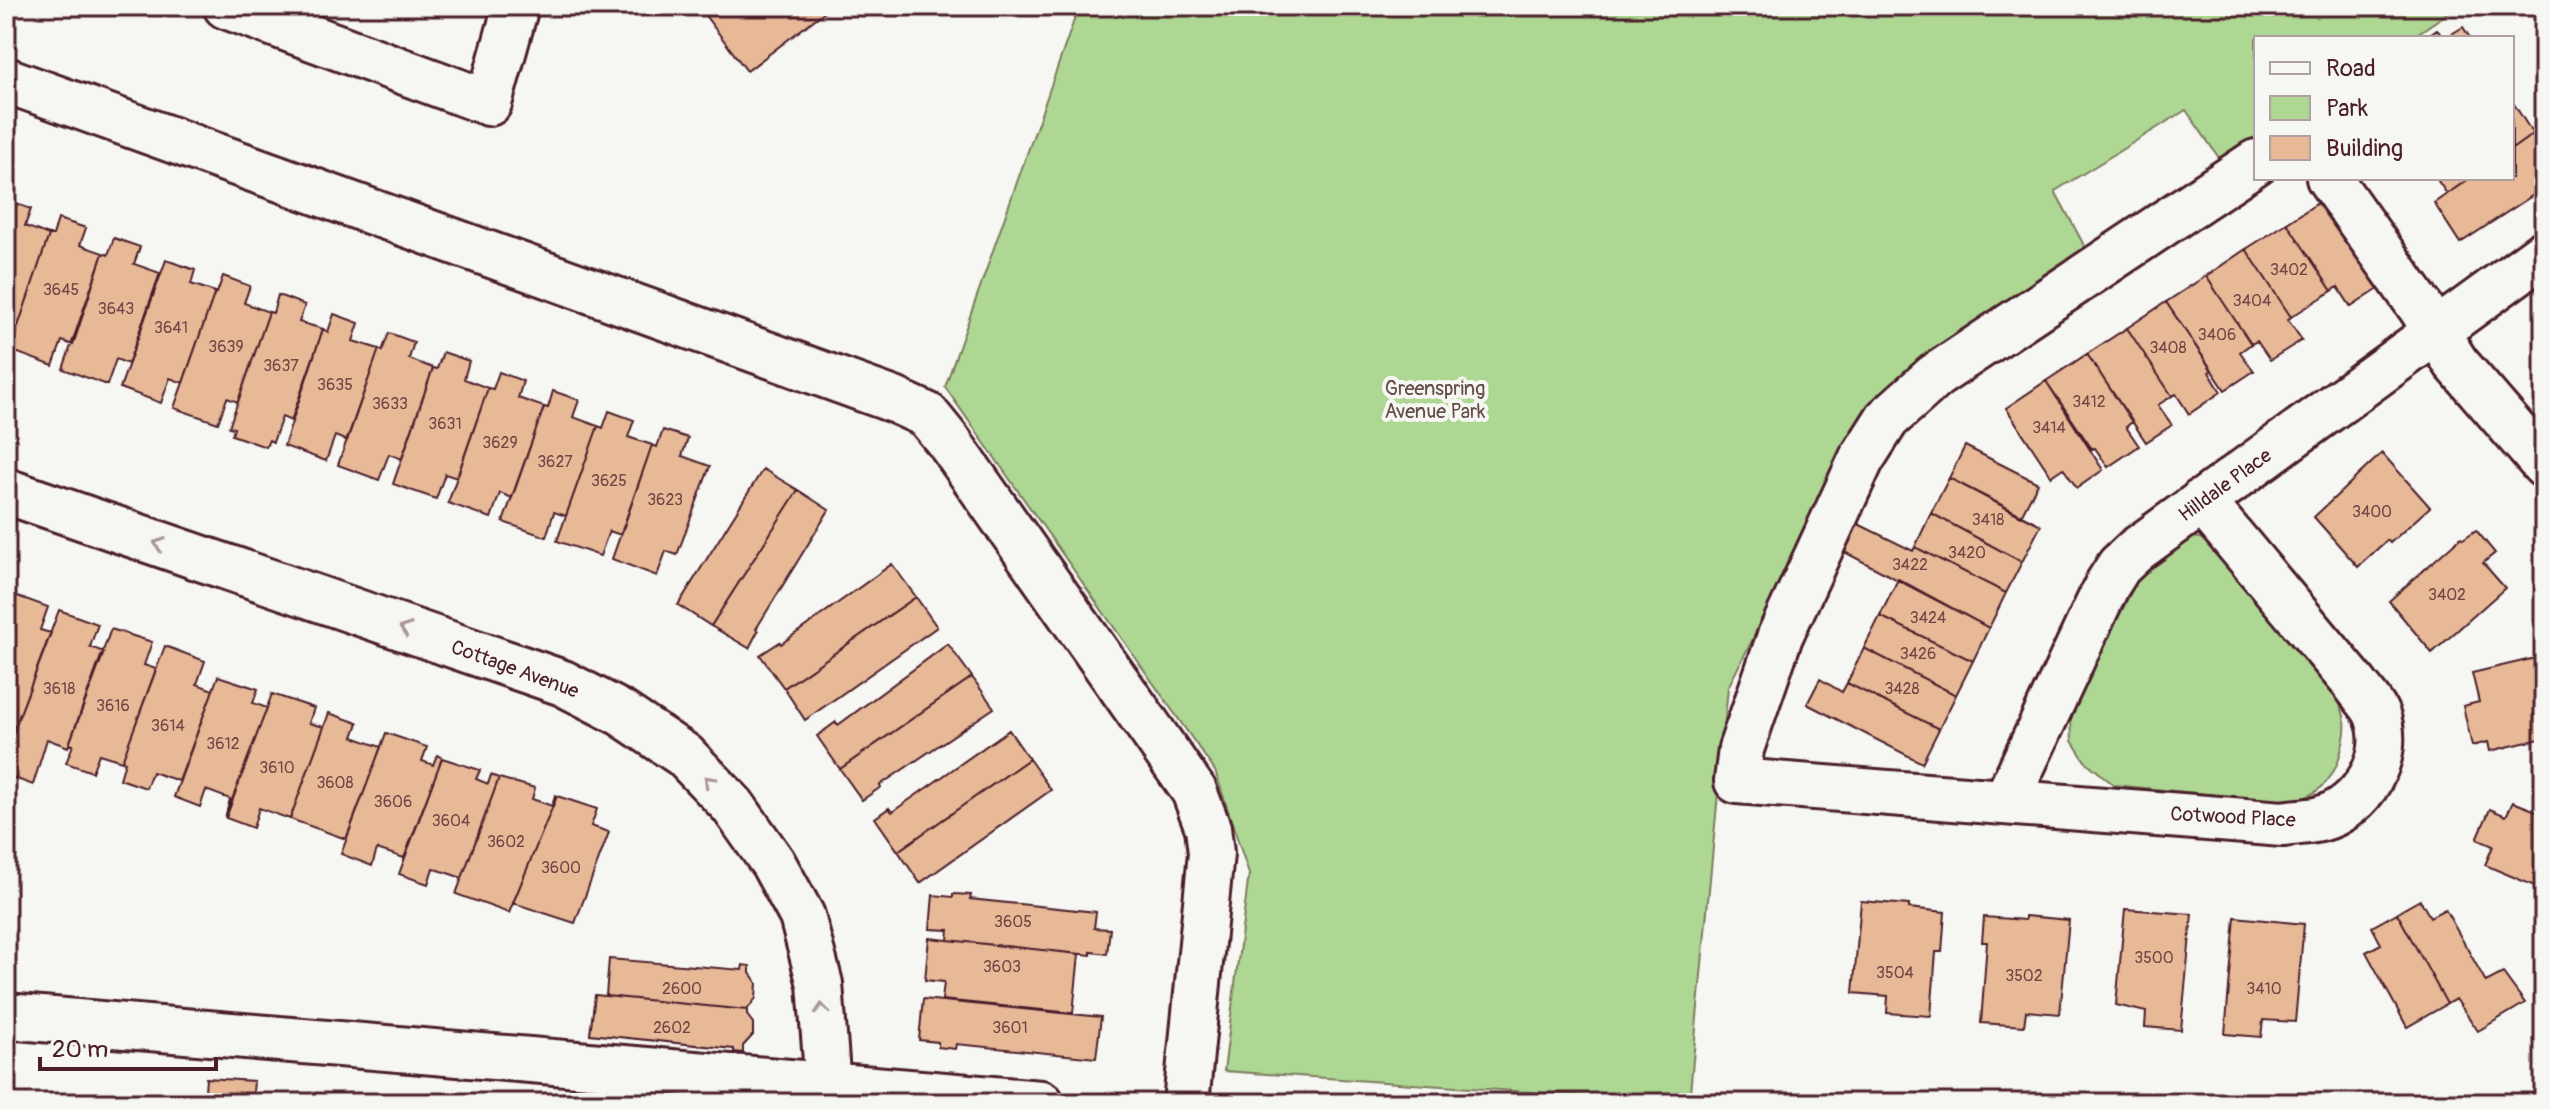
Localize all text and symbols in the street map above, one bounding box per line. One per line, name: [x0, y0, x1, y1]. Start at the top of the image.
legend: [2254, 36, 2514, 180]
text: Road: [2326, 54, 2376, 83]
text: Park: [2326, 94, 2368, 123]
text: Building: [2326, 134, 2403, 163]
house number: 3402: [2270, 260, 2308, 280]
house number: 3645: [43, 280, 79, 300]
house number: 3404: [2233, 291, 2271, 311]
house number: 3643: [98, 299, 134, 319]
house number: 3641: [154, 318, 188, 338]
house number: 3406: [2198, 325, 2236, 345]
house number: 3639: [208, 337, 244, 357]
house number: 3408: [2149, 338, 2187, 358]
house number: 3637: [263, 356, 299, 376]
house number: 3635: [317, 375, 353, 395]
park label: Greenspring Avenue Park: [1385, 376, 1486, 424]
house number: 3412: [2072, 392, 2106, 412]
house number: 3633: [372, 394, 408, 414]
house number: 3631: [428, 414, 462, 434]
house number: 3414: [2032, 418, 2066, 438]
house number: 3629: [482, 433, 518, 453]
street label: Hilldale Place: [2174, 443, 2277, 527]
house number: 3627: [537, 452, 573, 472]
house number: 3625: [591, 471, 627, 491]
house number: 3623: [647, 490, 683, 510]
house number: 3400: [2352, 502, 2392, 522]
house number: 3418: [1972, 510, 2004, 530]
one-way arrow: [153, 538, 167, 554]
house number: 3420: [1948, 543, 1986, 563]
house number: 3422: [1892, 555, 1928, 575]
house number: 3402: [2428, 585, 2466, 605]
house number: 3424: [1910, 608, 1946, 628]
one-way arrow: [399, 622, 413, 638]
street label: Cottage Avenue: [448, 634, 582, 704]
house number: 3426: [1900, 644, 1936, 664]
house number: 3618: [43, 679, 75, 699]
house number: 3428: [1884, 679, 1920, 699]
house number: 3616: [96, 696, 130, 716]
house number: 3614: [151, 716, 185, 736]
house number: 3612: [206, 734, 240, 754]
house number: 3610: [259, 758, 295, 778]
house number: 3608: [316, 773, 354, 793]
one-way arrow: [705, 775, 719, 790]
house number: 3606: [374, 792, 412, 812]
street label: Cotwood Place: [2170, 801, 2296, 833]
house number: 3604: [432, 811, 470, 831]
house number: 3602: [487, 832, 525, 852]
house number: 3600: [541, 858, 581, 878]
house number: 3605: [994, 912, 1032, 932]
house number: 3500: [2134, 948, 2174, 968]
house number: 3603: [983, 957, 1021, 977]
house number: 3504: [1876, 963, 1914, 983]
house number: 3502: [2005, 966, 2043, 986]
house number: 2600: [662, 979, 702, 999]
house number: 3410: [2246, 979, 2282, 999]
one-way arrow: [814, 1002, 831, 1015]
house number: 2602: [653, 1018, 691, 1038]
house number: 3601: [992, 1018, 1028, 1038]
scale bar: [40, 1021, 216, 1071]
text: 20 m: [52, 1035, 108, 1064]

